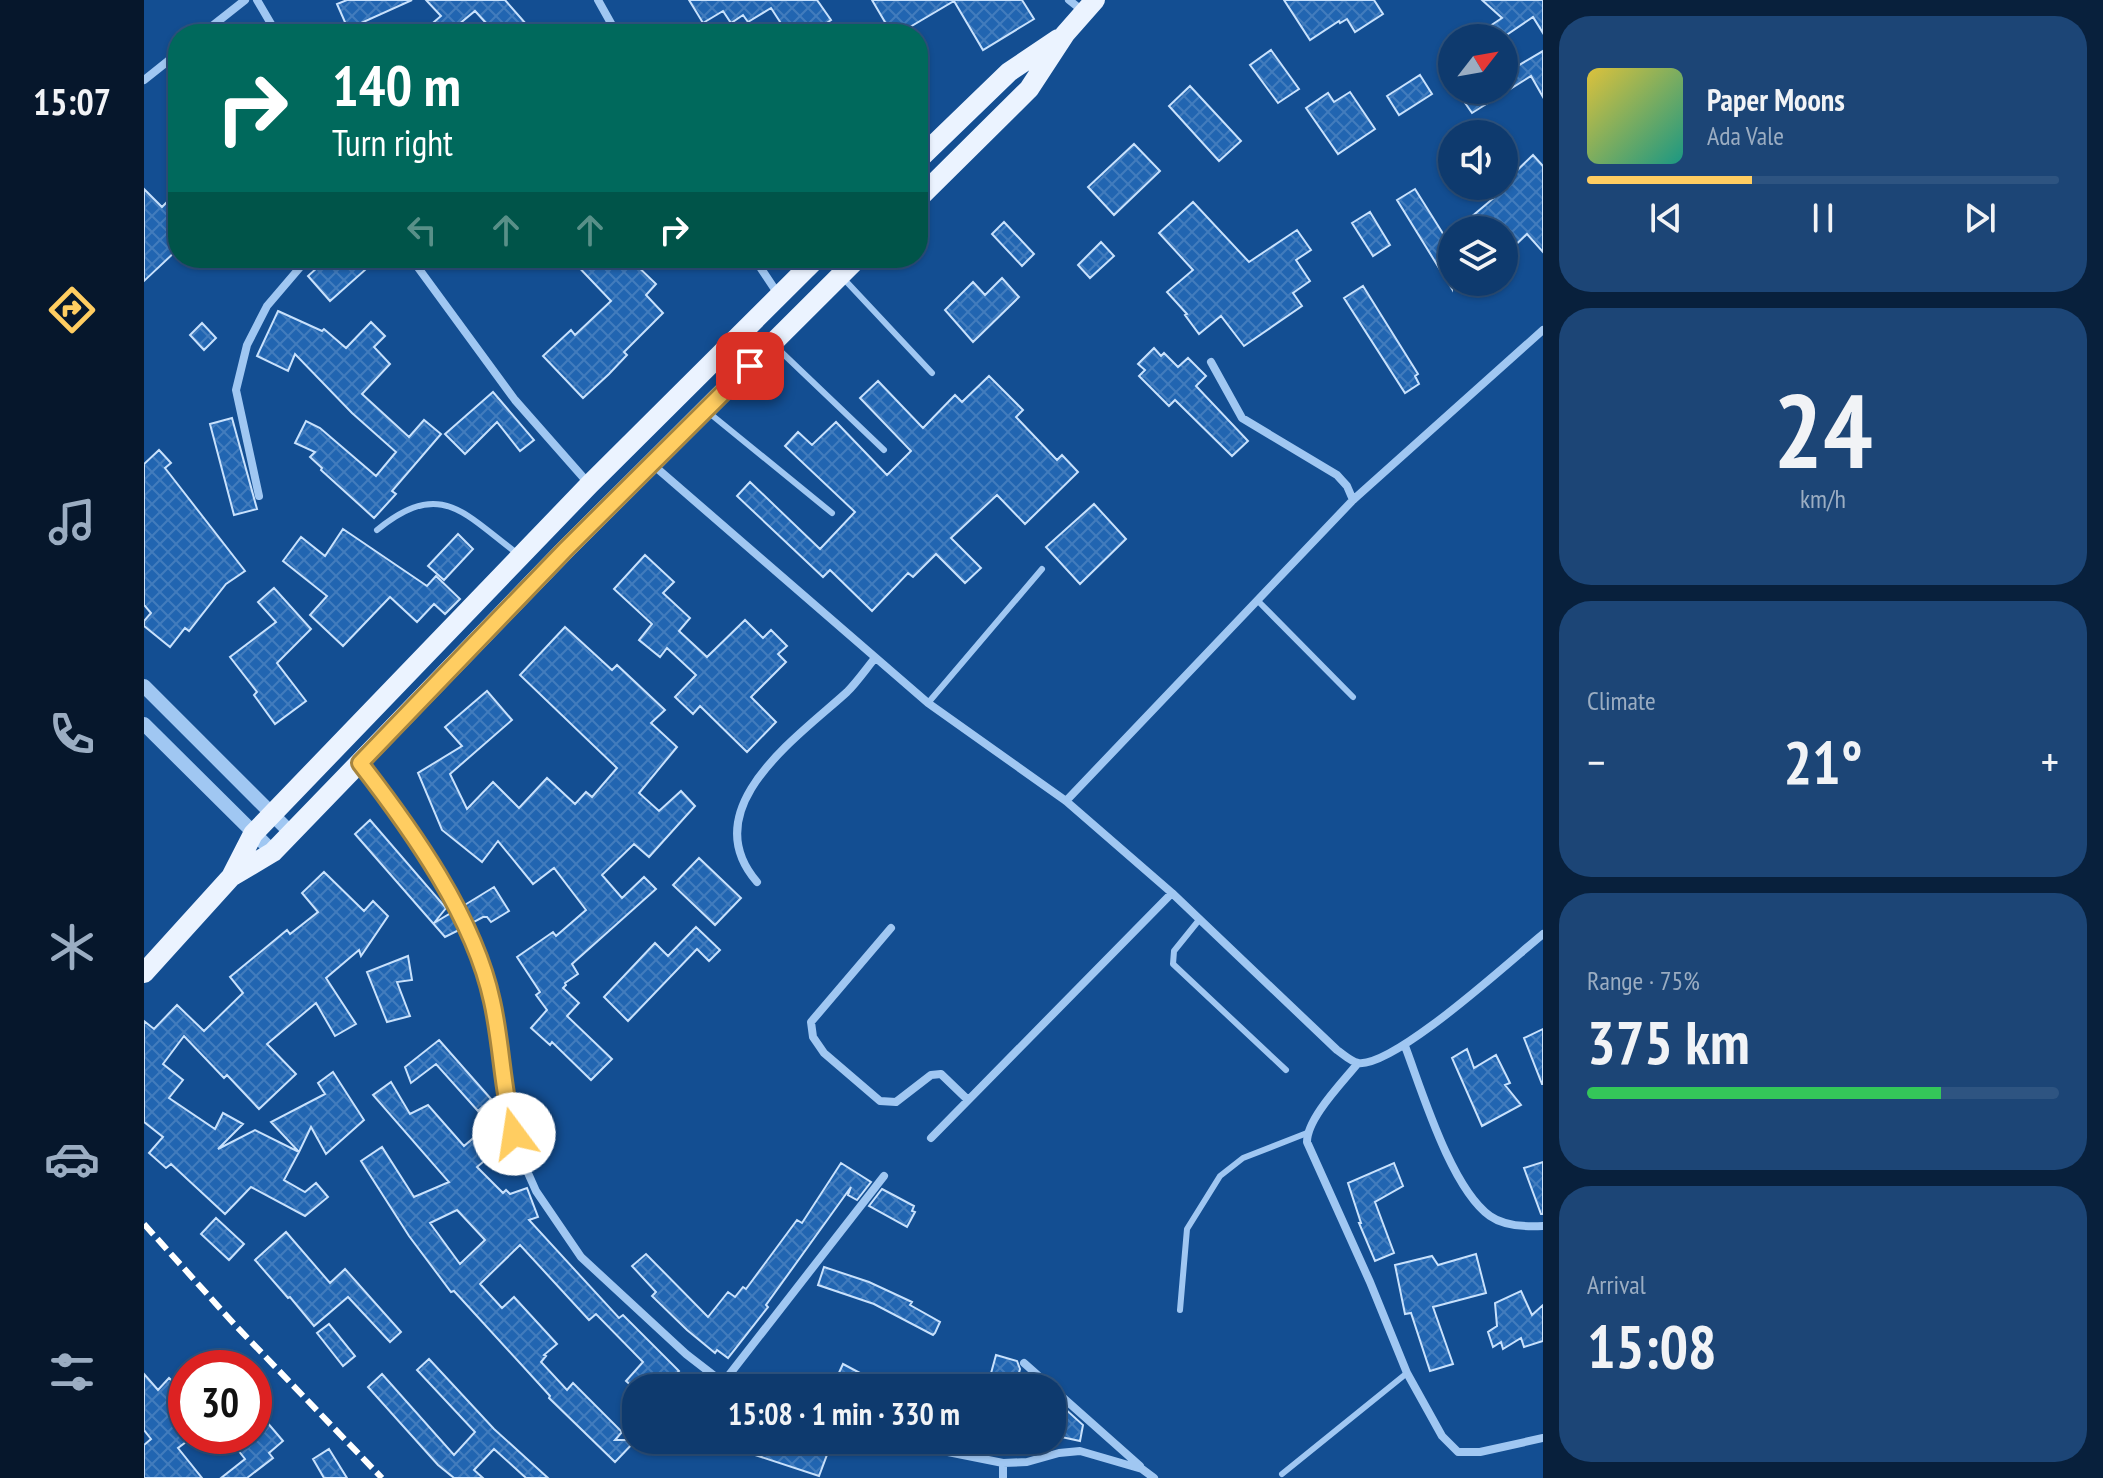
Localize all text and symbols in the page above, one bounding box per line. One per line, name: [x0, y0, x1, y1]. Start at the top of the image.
north arrow: [1438, 24, 1518, 104]
map controls: [1438, 24, 1518, 296]
text: 140 m: [332, 49, 461, 121]
icon: right: [200, 56, 304, 160]
text: 15:07: [33, 78, 111, 125]
text: Paper Moons: [1707, 80, 1845, 119]
text: Turn right: [332, 119, 453, 166]
text: Ada Vale: [1707, 119, 1784, 152]
button: sound: [1438, 120, 1518, 200]
icon: previous: [1644, 196, 1688, 240]
icon: pause: [1801, 196, 1845, 240]
icon: next: [1958, 196, 2002, 240]
icon: left: [400, 208, 444, 252]
icon: ahead: [484, 208, 528, 252]
icon: ahead: [568, 208, 612, 252]
icon: right: [652, 208, 696, 252]
button: layers: [1438, 216, 1518, 296]
icon: directions: [44, 282, 100, 338]
pin: [716, 332, 784, 400]
icon: arrive: [728, 344, 772, 388]
text: 24: [1773, 362, 1873, 497]
text: km/h: [1800, 482, 1846, 515]
icon: music: [44, 494, 100, 550]
text: Climate: [1587, 684, 1656, 717]
icon: phone: [44, 706, 100, 762]
text: 21°: [1783, 723, 1863, 801]
text: −: [1587, 733, 1605, 790]
text: +: [2041, 733, 2059, 790]
icon: climate: [44, 919, 100, 975]
text: Range · 75%: [1587, 964, 1700, 997]
text: 375 km: [1587, 1003, 1750, 1081]
position arrow: [472, 1092, 556, 1176]
icon: car: [44, 1131, 100, 1187]
text: Arrival: [1587, 1268, 1646, 1301]
text: 15:08: [1587, 1307, 1717, 1385]
icon: filters: [44, 1344, 100, 1400]
speed limit sign: 30: [168, 1350, 272, 1454]
text: 15:08 · 1 min · 330 m: [728, 1394, 960, 1433]

